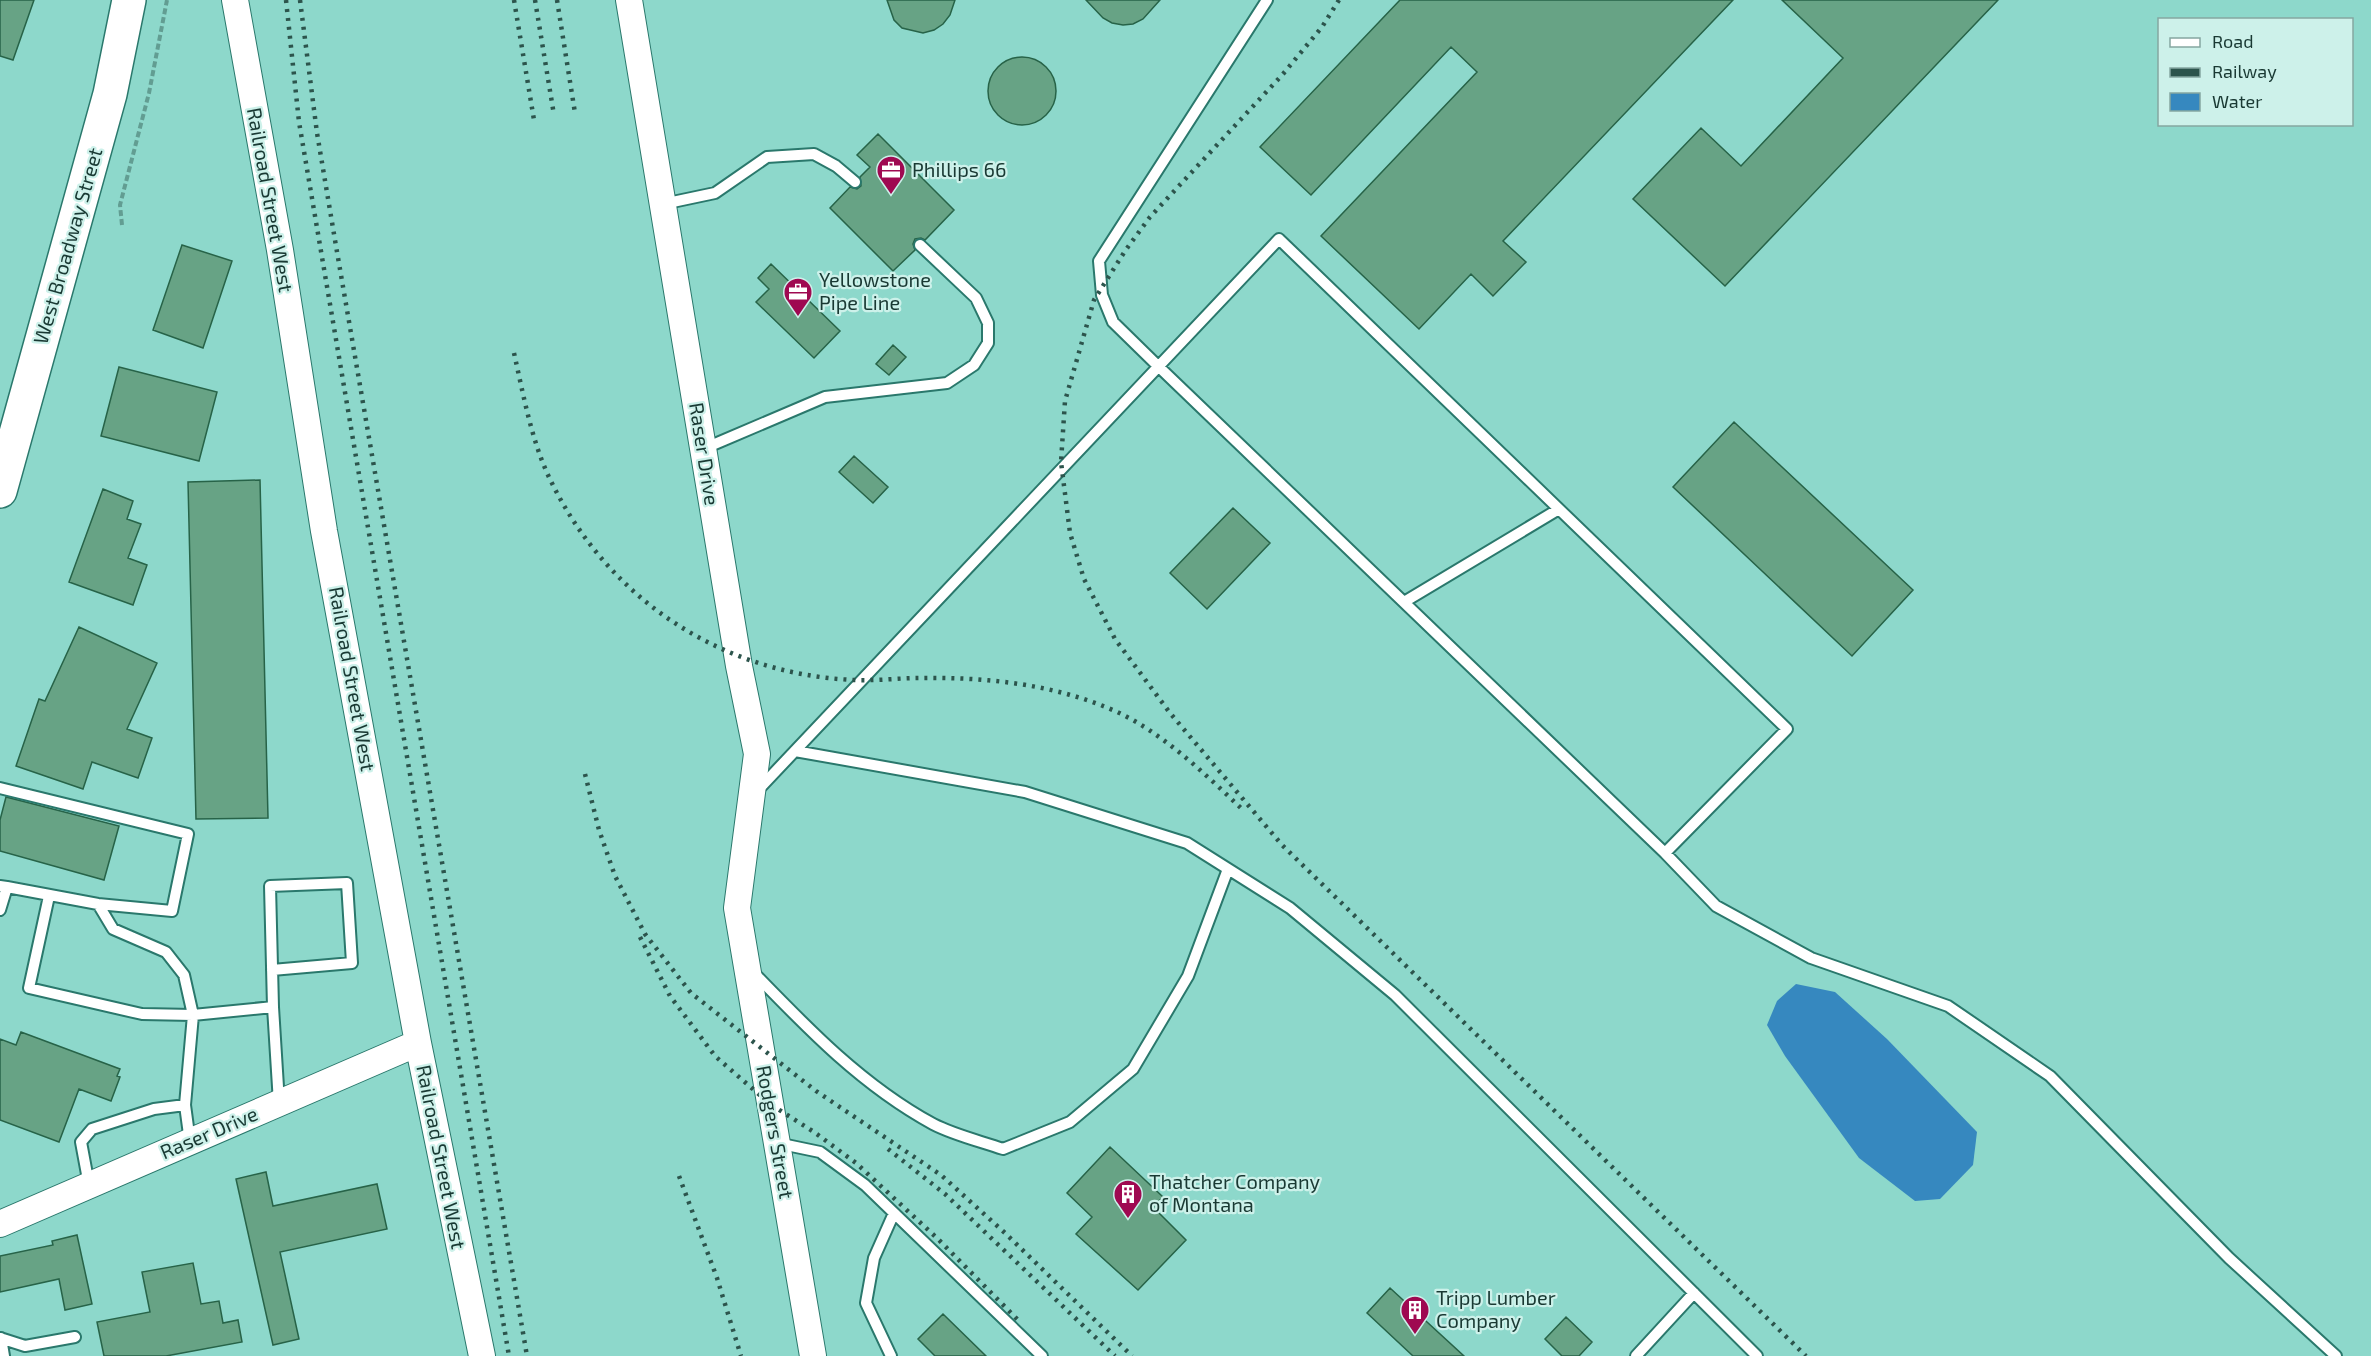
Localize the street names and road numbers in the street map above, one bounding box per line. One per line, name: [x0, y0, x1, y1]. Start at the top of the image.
street label: Railroad Street West: [243, 106, 299, 294]
street label: West Broadway Street: [28, 144, 107, 347]
street label: Raser Drive: [685, 401, 725, 507]
street label: Railroad Street West: [325, 585, 381, 773]
street label: Railroad Street West: [412, 1063, 472, 1251]
street label: Rodgers Street: [752, 1063, 800, 1201]
street label: Raser Drive: [156, 1101, 261, 1163]

